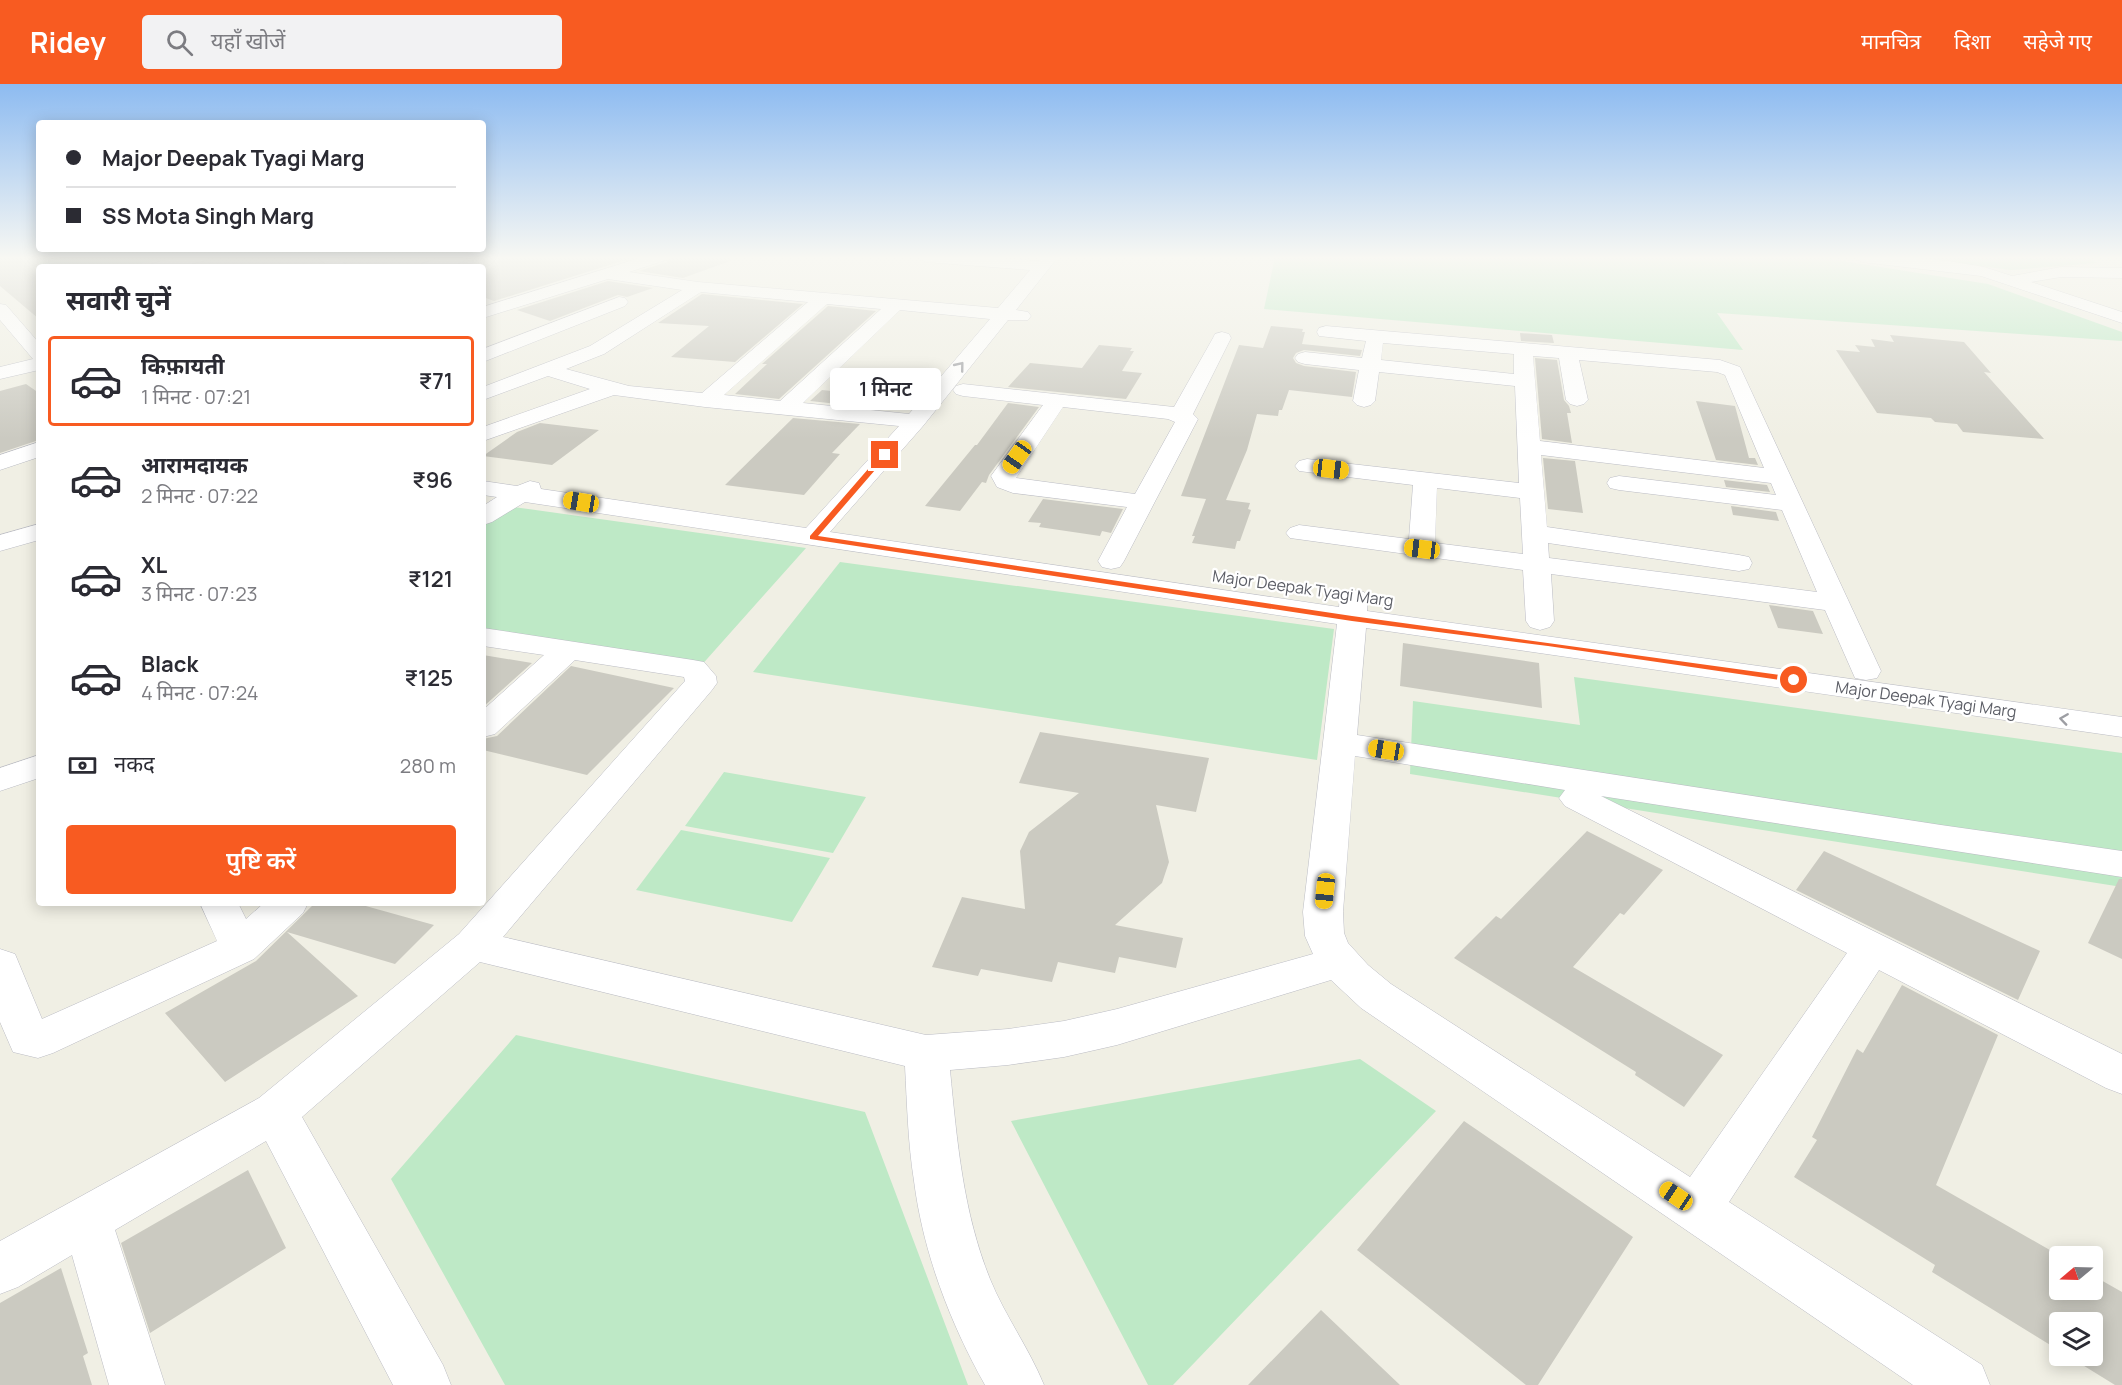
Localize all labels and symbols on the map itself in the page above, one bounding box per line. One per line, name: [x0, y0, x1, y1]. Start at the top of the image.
one-way arrow: [953, 361, 964, 372]
callout: 1 मिनट: [830, 368, 940, 410]
car: [999, 437, 1035, 477]
route end: [871, 441, 898, 468]
car: [1312, 458, 1350, 480]
car: [562, 490, 600, 514]
car: [1403, 538, 1441, 560]
street label: Major Deepak Tyagi Marg: [1211, 564, 1395, 612]
route start: [1780, 666, 1807, 693]
street label: Major Deepak Tyagi Marg: [1834, 675, 2018, 723]
one-way arrow: [2059, 714, 2069, 726]
car: [1367, 738, 1405, 762]
car: [1314, 872, 1336, 910]
car: [1656, 1178, 1696, 1214]
north arrow: [2049, 1246, 2103, 1300]

